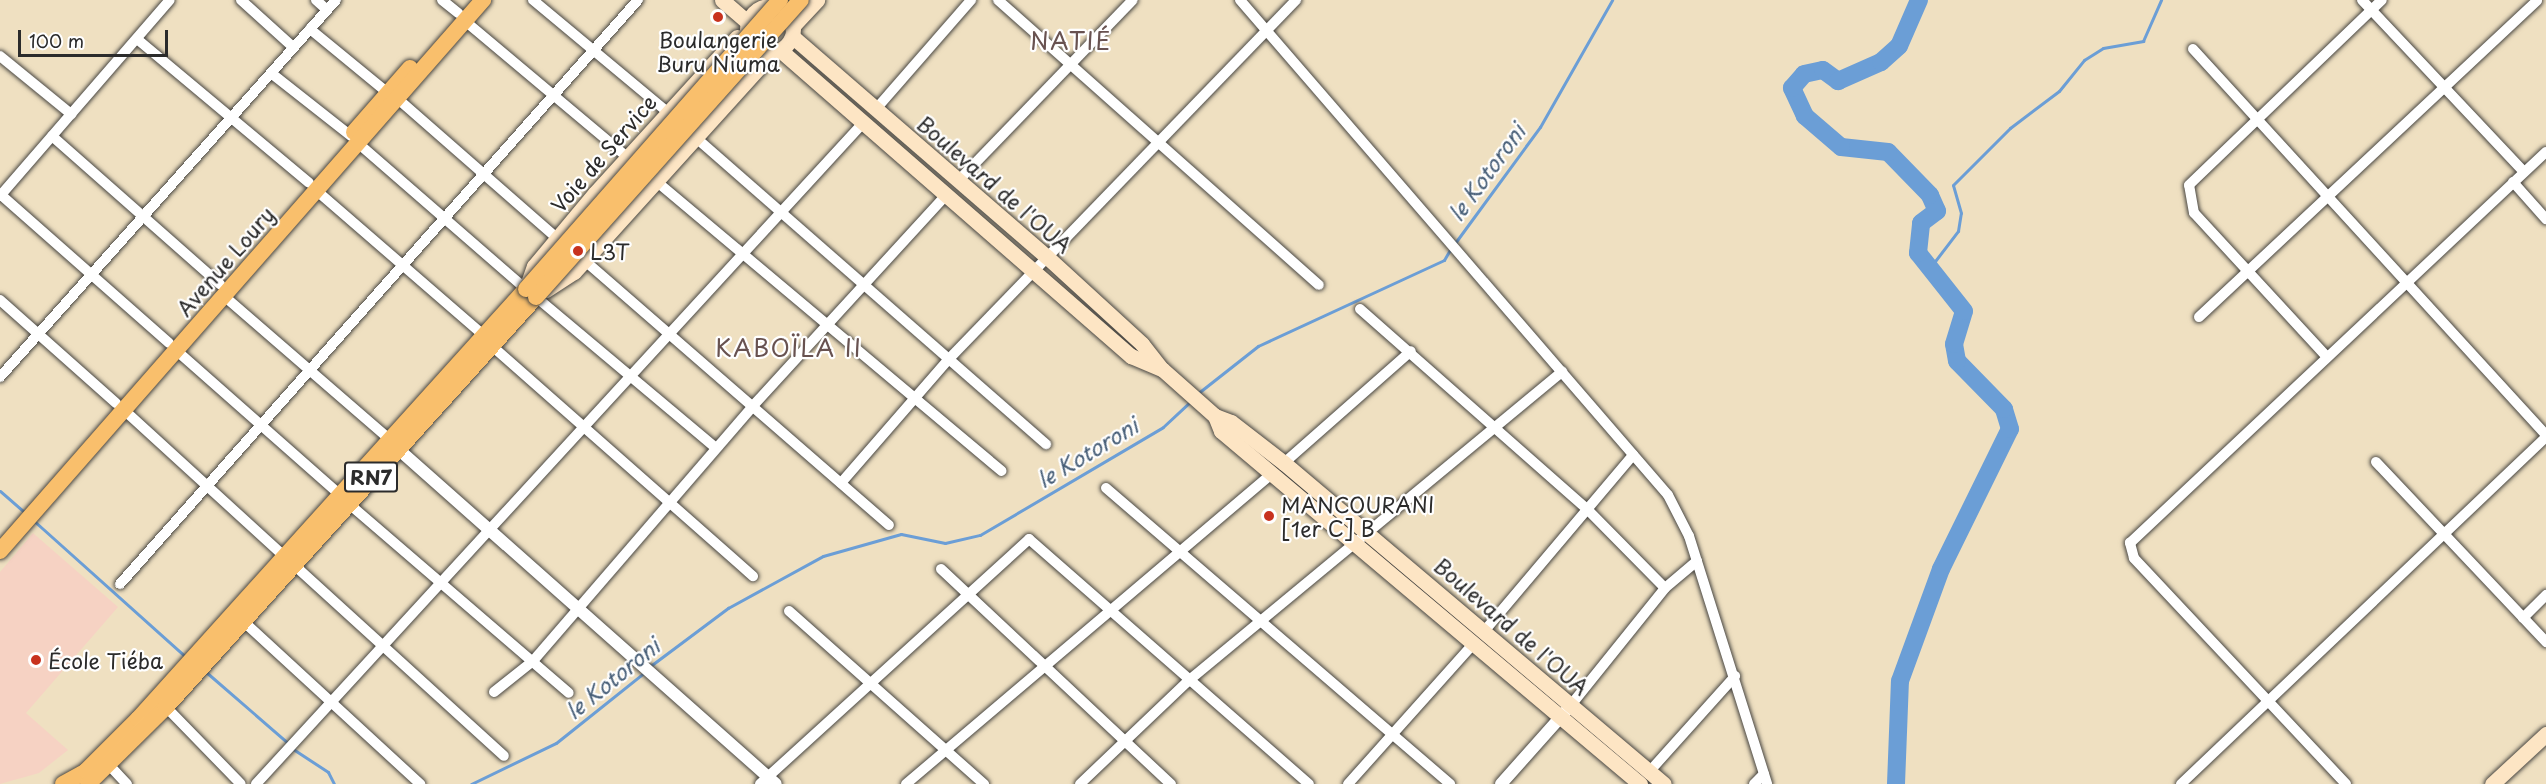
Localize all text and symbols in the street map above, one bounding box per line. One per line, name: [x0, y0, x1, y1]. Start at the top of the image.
marker: Boulangerie Buru Niuma: [711, 10, 725, 24]
scale bar: [21, 18, 171, 56]
place label: Boulangerie Buru Niuma: [656, 26, 780, 76]
text: 100 m: [29, 27, 84, 54]
district label: NATIÉ: [1029, 27, 1113, 55]
street label: Voie de Service: [545, 89, 661, 217]
street label: Boulevard de l'OUA: [912, 110, 1078, 258]
water label: le Kotoroni: [1441, 117, 1531, 227]
street label: Avenue Loury: [171, 202, 279, 320]
place label: L3T: [590, 238, 630, 264]
marker: L3T: [571, 244, 585, 258]
district label: KABOÏLA II: [715, 334, 863, 362]
water label: le Kotoroni: [1031, 411, 1143, 493]
road number: RN7: [344, 460, 398, 494]
place label: MANCOURANI [1er C] B: [1281, 491, 1434, 541]
marker: MANCOURANI [1er C] B: [1262, 509, 1276, 523]
street label: Boulevard de l'OUA: [1429, 552, 1595, 700]
water label: le Kotoroni: [559, 631, 665, 725]
place label: École Tiéba: [48, 647, 164, 673]
marker: École Tiéba: [29, 653, 43, 667]

